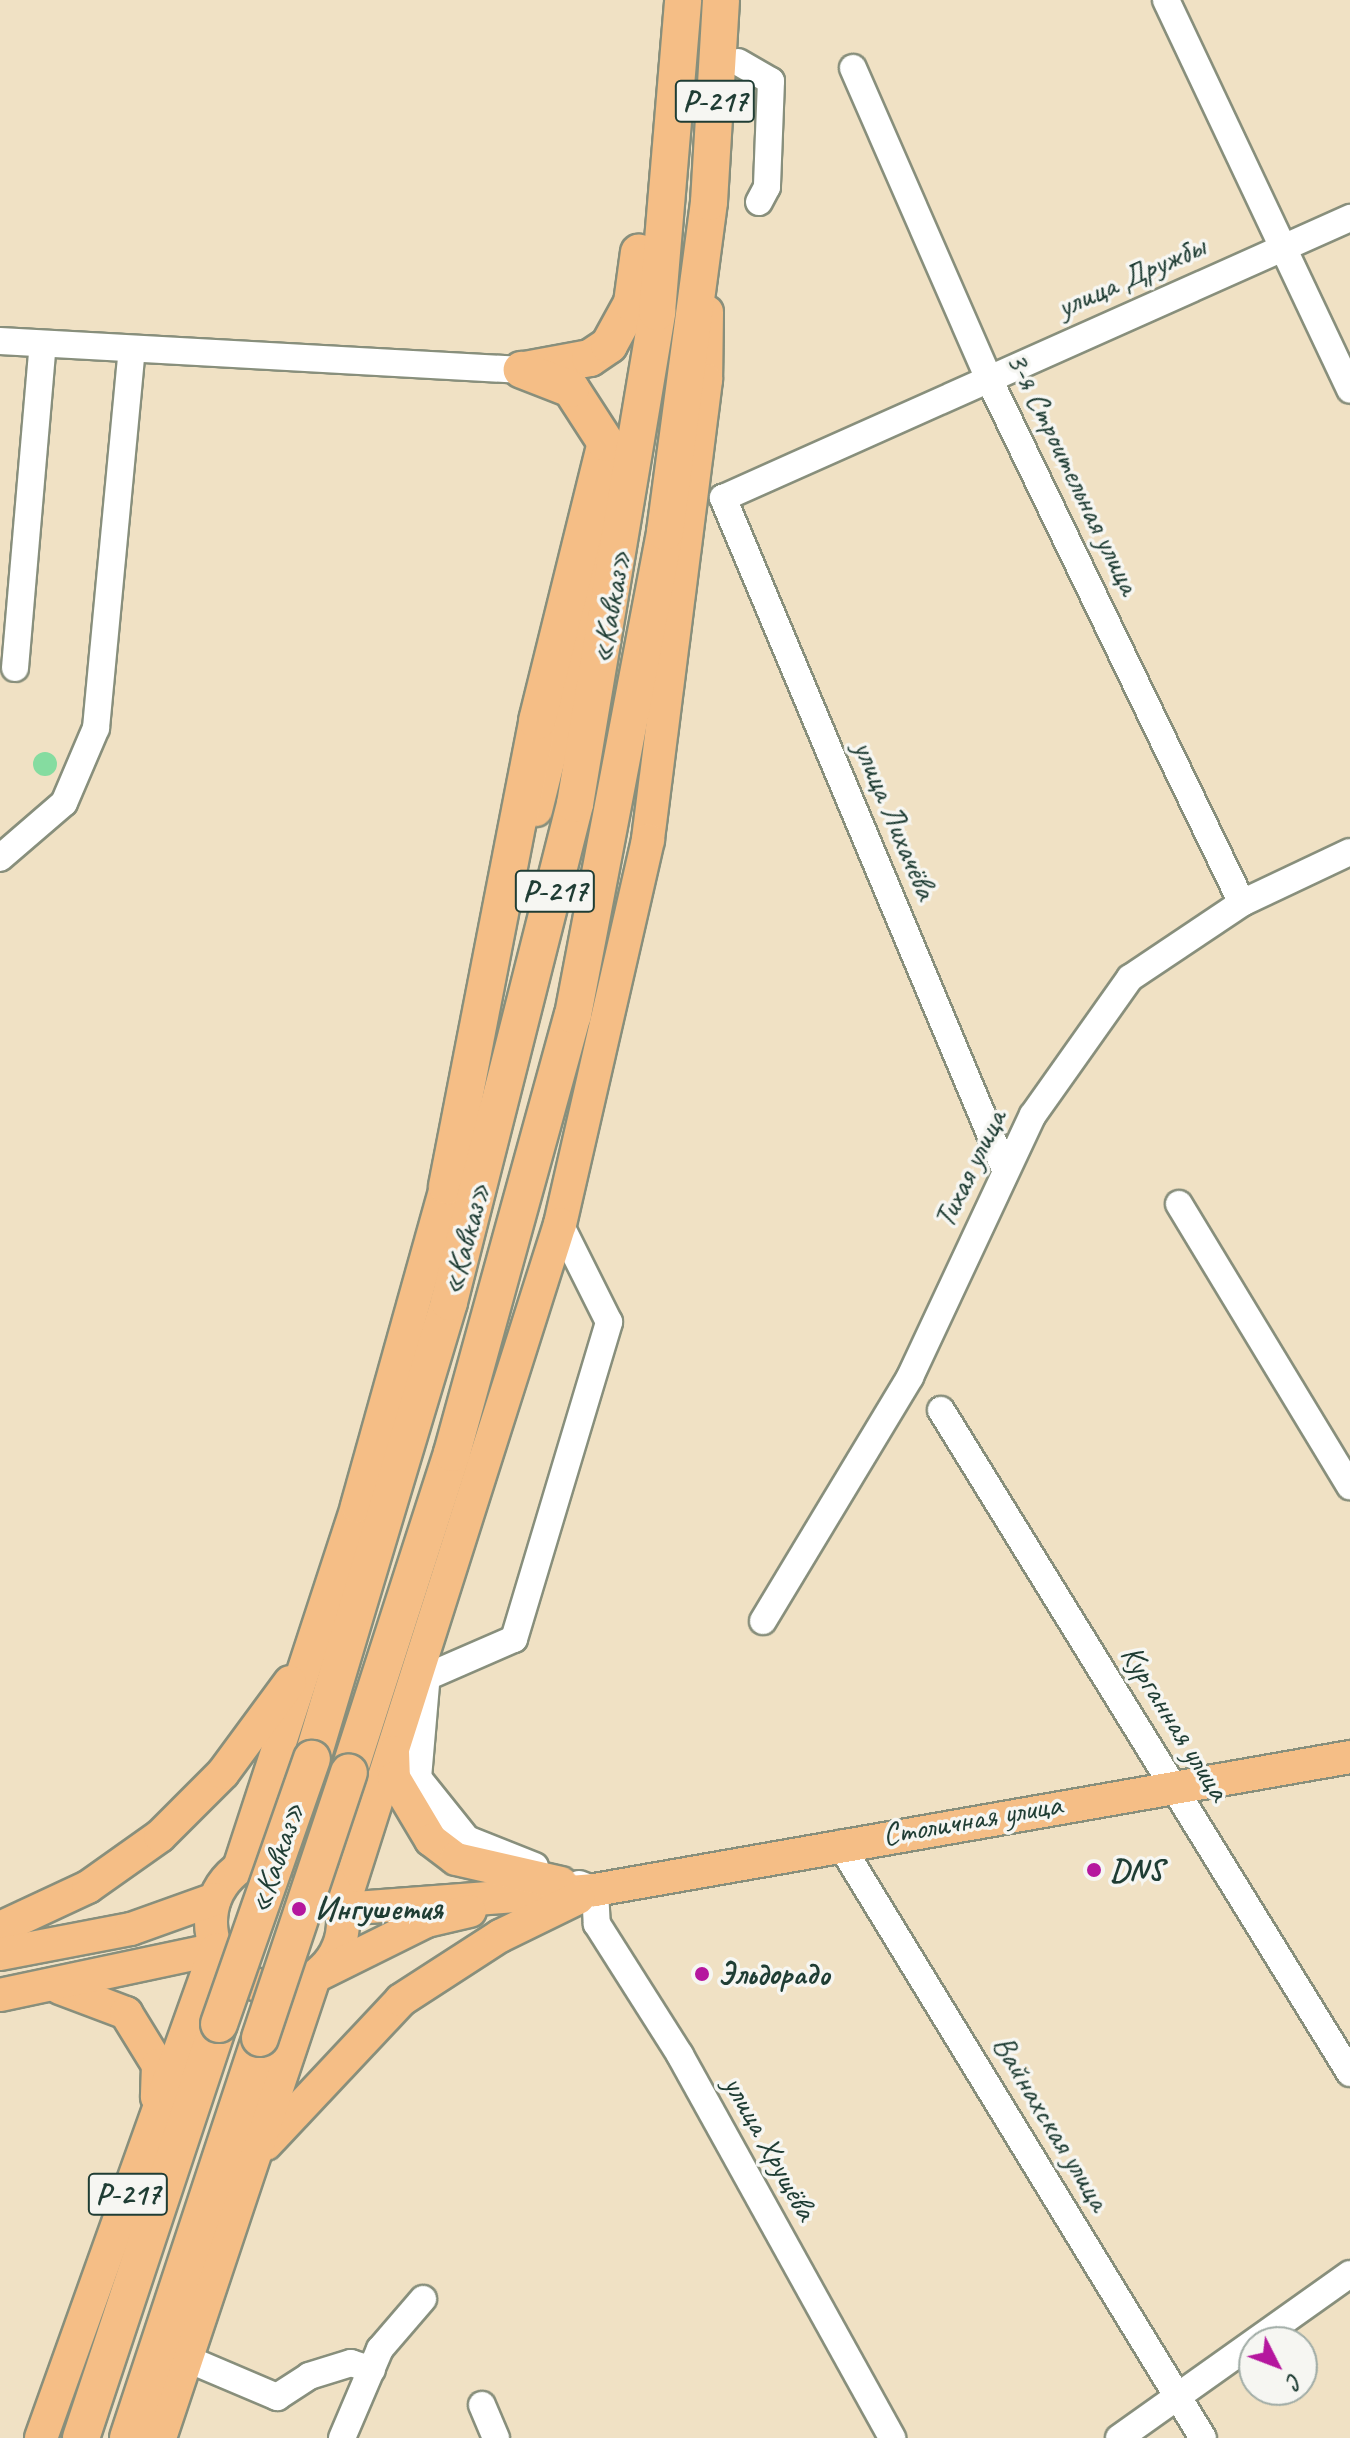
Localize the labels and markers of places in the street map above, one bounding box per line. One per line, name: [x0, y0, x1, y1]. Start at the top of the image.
place label: DNS: [1110, 1851, 1163, 1889]
marker: DNS: [1085, 1861, 1103, 1879]
place label: Ингушетия: [315, 1890, 443, 1928]
marker: Ингушетия: [290, 1900, 308, 1918]
place label: Эльдорадо: [718, 1955, 830, 1993]
marker: Эльдорадо: [693, 1965, 711, 1983]

